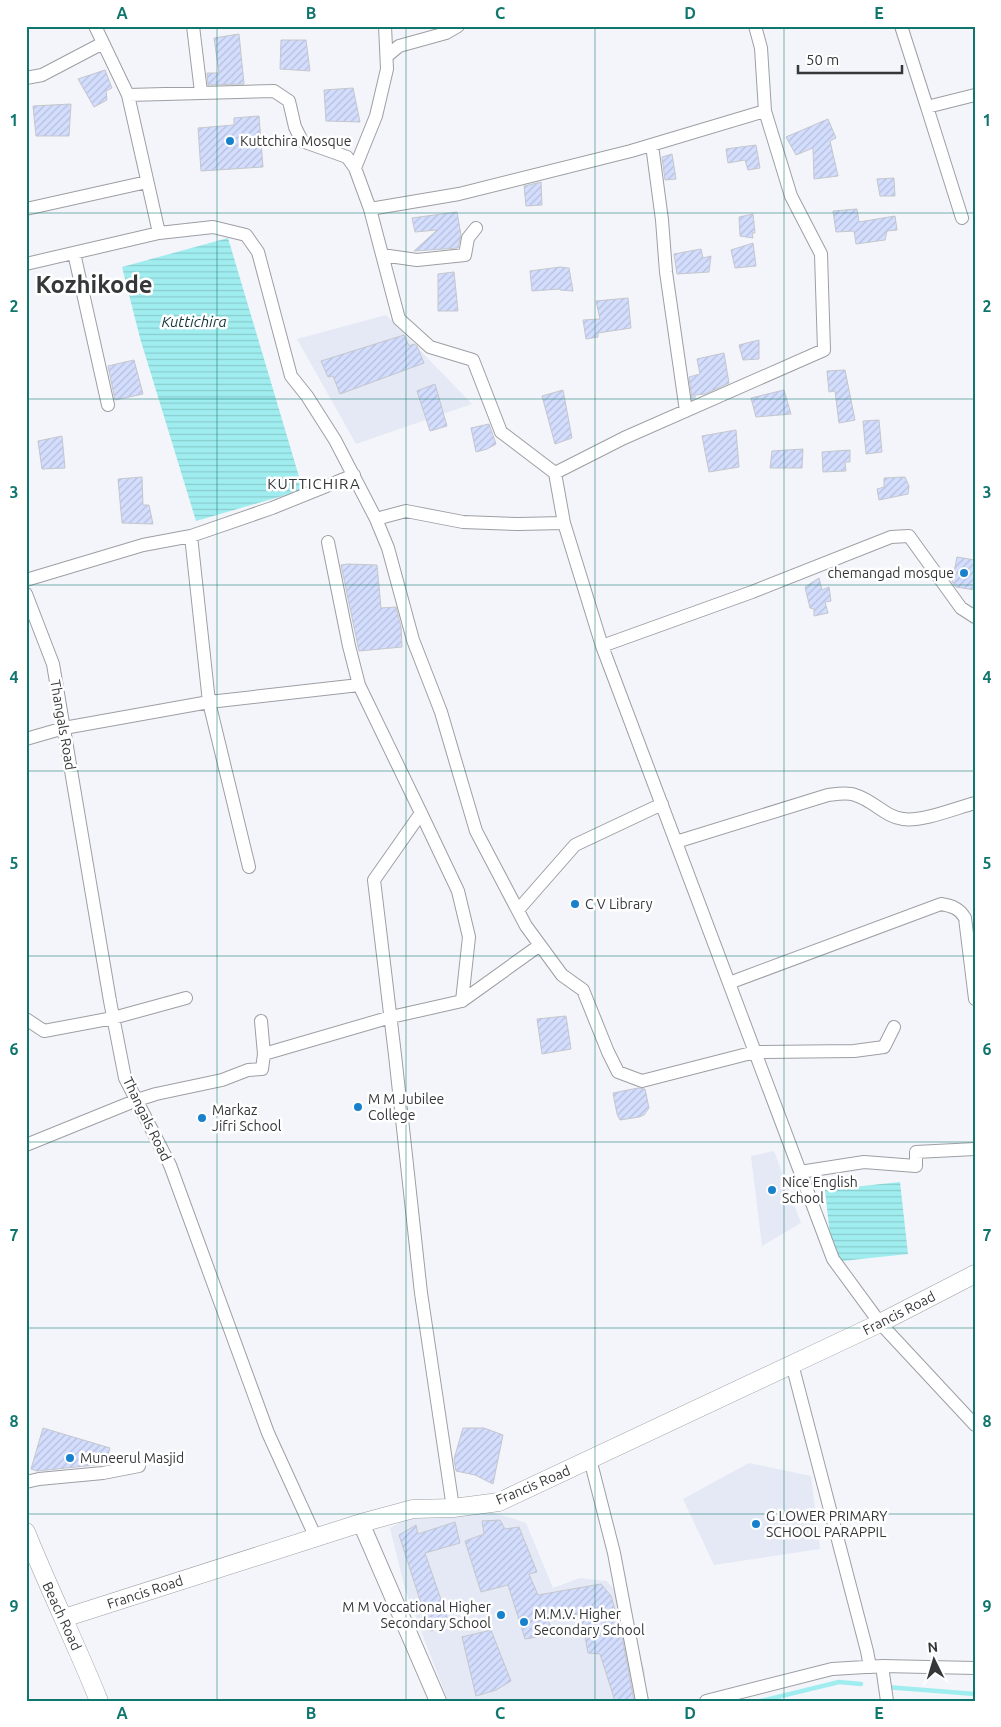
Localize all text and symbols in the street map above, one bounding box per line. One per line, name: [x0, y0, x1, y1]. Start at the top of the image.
text: A: [116, 4, 128, 22]
text: B: [306, 4, 316, 22]
text: C: [495, 4, 505, 22]
text: D: [684, 4, 696, 22]
text: E: [874, 4, 884, 22]
scale bar: [798, 42, 902, 74]
text: 50 m: [806, 51, 839, 68]
text: 1: [9, 111, 19, 129]
text: 1: [982, 111, 992, 129]
place label: Kuttchira Mosque: [240, 133, 351, 149]
marker: Kuttchira Mosque: [224, 135, 236, 147]
district label: Kozhikode: [35, 271, 153, 298]
text: 2: [9, 297, 19, 315]
text: 2: [982, 297, 992, 315]
water label: Kuttichira: [161, 313, 227, 330]
district label: KUTTICHIRA: [267, 475, 361, 492]
text: 3: [9, 483, 19, 501]
text: 3: [982, 483, 992, 501]
place label: chemangad mosque: [828, 565, 954, 581]
marker: chemangad mosque: [958, 567, 970, 579]
text: 4: [9, 668, 19, 686]
text: 4: [982, 668, 992, 686]
street label: Thangals Road: [47, 679, 79, 771]
text: 5: [9, 854, 19, 872]
text: 5: [982, 854, 992, 872]
place label: C V Library: [585, 896, 653, 912]
marker: C V Library: [569, 898, 581, 910]
text: 6: [9, 1040, 19, 1058]
text: 6: [982, 1040, 992, 1058]
street label: Thangals Road: [120, 1074, 174, 1164]
place label: M M Jubilee College: [368, 1091, 444, 1123]
marker: M M Jubilee College: [352, 1101, 364, 1113]
place label: Markaz Jifri School: [212, 1102, 282, 1134]
marker: Markaz Jifri School: [196, 1112, 208, 1124]
place label: Nice English School: [782, 1174, 858, 1206]
marker: Nice English School: [766, 1184, 778, 1196]
text: 7: [9, 1226, 19, 1244]
text: 7: [982, 1226, 992, 1244]
street label: Francis Road: [860, 1288, 938, 1338]
text: 8: [9, 1412, 19, 1430]
text: 8: [982, 1412, 992, 1430]
place label: Muneerul Masjid: [80, 1450, 184, 1466]
marker: Muneerul Masjid: [64, 1452, 76, 1464]
street label: Francis Road: [493, 1462, 573, 1508]
place label: G LOWER PRIMARY SCHOOL PARAPPIL: [766, 1508, 887, 1540]
marker: G LOWER PRIMARY SCHOOL PARAPPIL: [750, 1518, 762, 1530]
street label: Francis Road: [105, 1572, 185, 1612]
street label: Beach Road: [39, 1579, 85, 1653]
text: 9: [9, 1597, 19, 1615]
text: 9: [982, 1597, 992, 1615]
place label: M M Voccational Higher Secondary School: [342, 1599, 492, 1631]
place label: M.M.V. Higher Secondary School: [534, 1606, 645, 1638]
marker: M M Voccational Higher Secondary School: [495, 1609, 507, 1621]
marker: M.M.V. Higher Secondary School: [518, 1616, 530, 1628]
north arrow: [908, 1634, 958, 1684]
text: N: [927, 1639, 939, 1655]
text: A: [116, 1704, 128, 1722]
text: B: [306, 1704, 316, 1722]
text: C: [495, 1704, 505, 1722]
text: D: [684, 1704, 696, 1722]
text: E: [874, 1704, 884, 1722]

